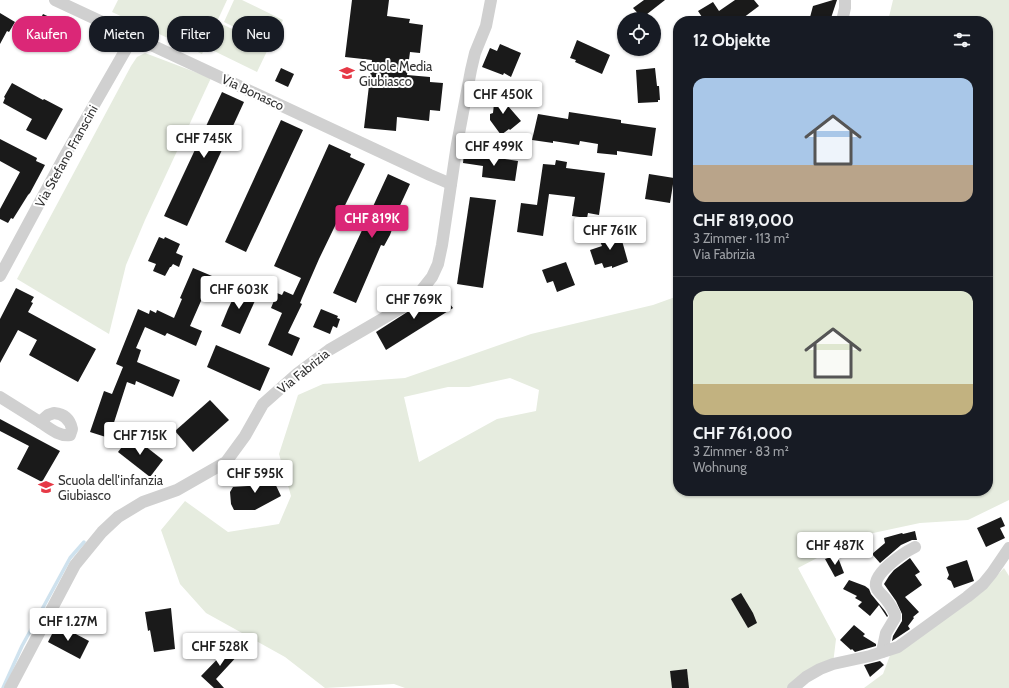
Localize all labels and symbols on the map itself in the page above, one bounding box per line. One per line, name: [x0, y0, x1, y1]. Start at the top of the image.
place label: Scuole Media Giubiasco: [359, 58, 433, 89]
school or university icon: Scuole Media Giubiasco: [338, 64, 356, 82]
street label: Via Bonasco: [219, 71, 287, 113]
pin: CHF 450K: [462, 81, 544, 115]
street label: Via Stefano Franscini: [31, 102, 101, 210]
pin: CHF 745K: [163, 125, 245, 159]
pin: CHF 499K: [453, 133, 535, 167]
pin: CHF 819K: [331, 205, 413, 239]
pin: CHF 761K: [569, 217, 651, 251]
pin: CHF 603K: [198, 276, 280, 310]
pin: CHF 769K: [373, 286, 455, 320]
street label: Via Fabrizia: [274, 345, 333, 397]
pin: CHF 715K: [99, 422, 181, 456]
pin: CHF 595K: [214, 460, 296, 494]
place label: Scuola dell'infanzia Giubiasco: [58, 472, 164, 503]
school or university icon: Scuola dell'infanzia Giubiasco: [37, 478, 55, 496]
pin: CHF 487K: [794, 532, 876, 566]
pin: CHF 1.27M: [22, 608, 114, 642]
pin: CHF 528K: [179, 633, 261, 667]

